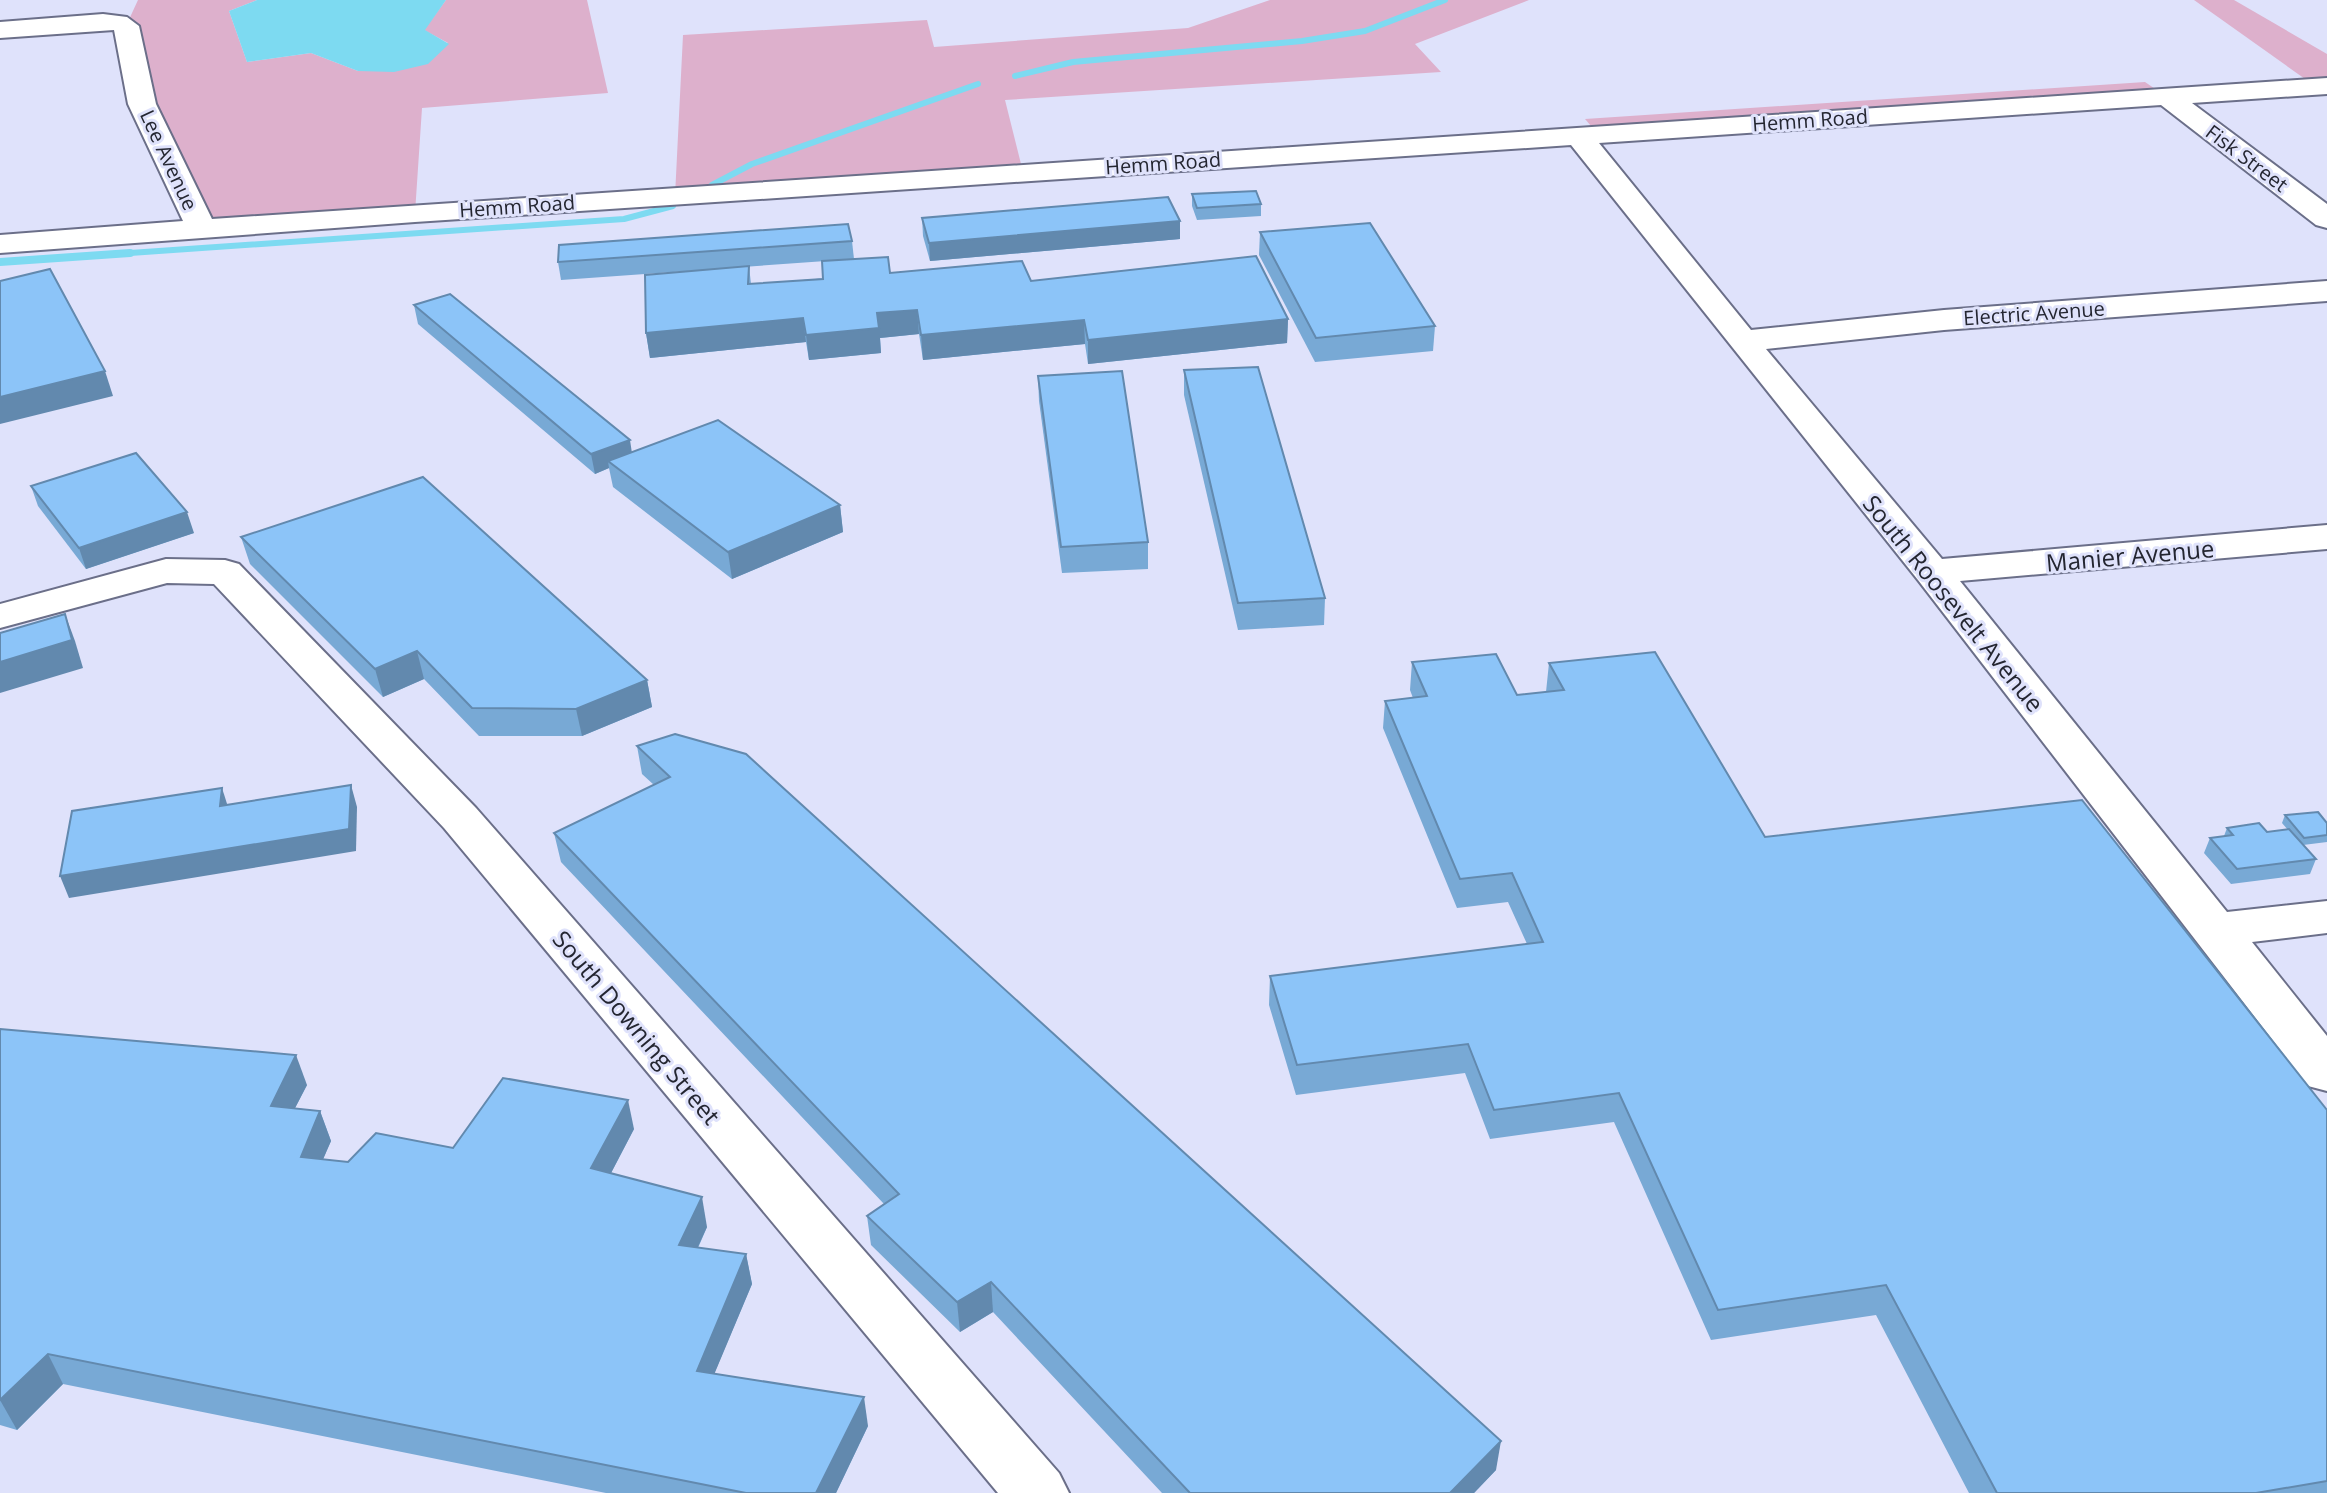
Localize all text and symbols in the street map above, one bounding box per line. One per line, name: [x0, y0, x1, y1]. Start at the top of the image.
street label: Hemm Road: [1751, 102, 1869, 138]
street label: Lee Avenue: [134, 105, 204, 215]
street label: Fisk Street: [2200, 118, 2294, 198]
street label: Hemm Road: [1104, 145, 1222, 181]
street label: Hemm Road: [458, 188, 576, 224]
street label: Electric Avenue: [1962, 295, 2106, 331]
street label: South Roosevelt Avenue: [1856, 488, 2052, 718]
street label: Manier Avenue: [2044, 531, 2216, 579]
street label: South Downing Street: [546, 923, 728, 1131]

